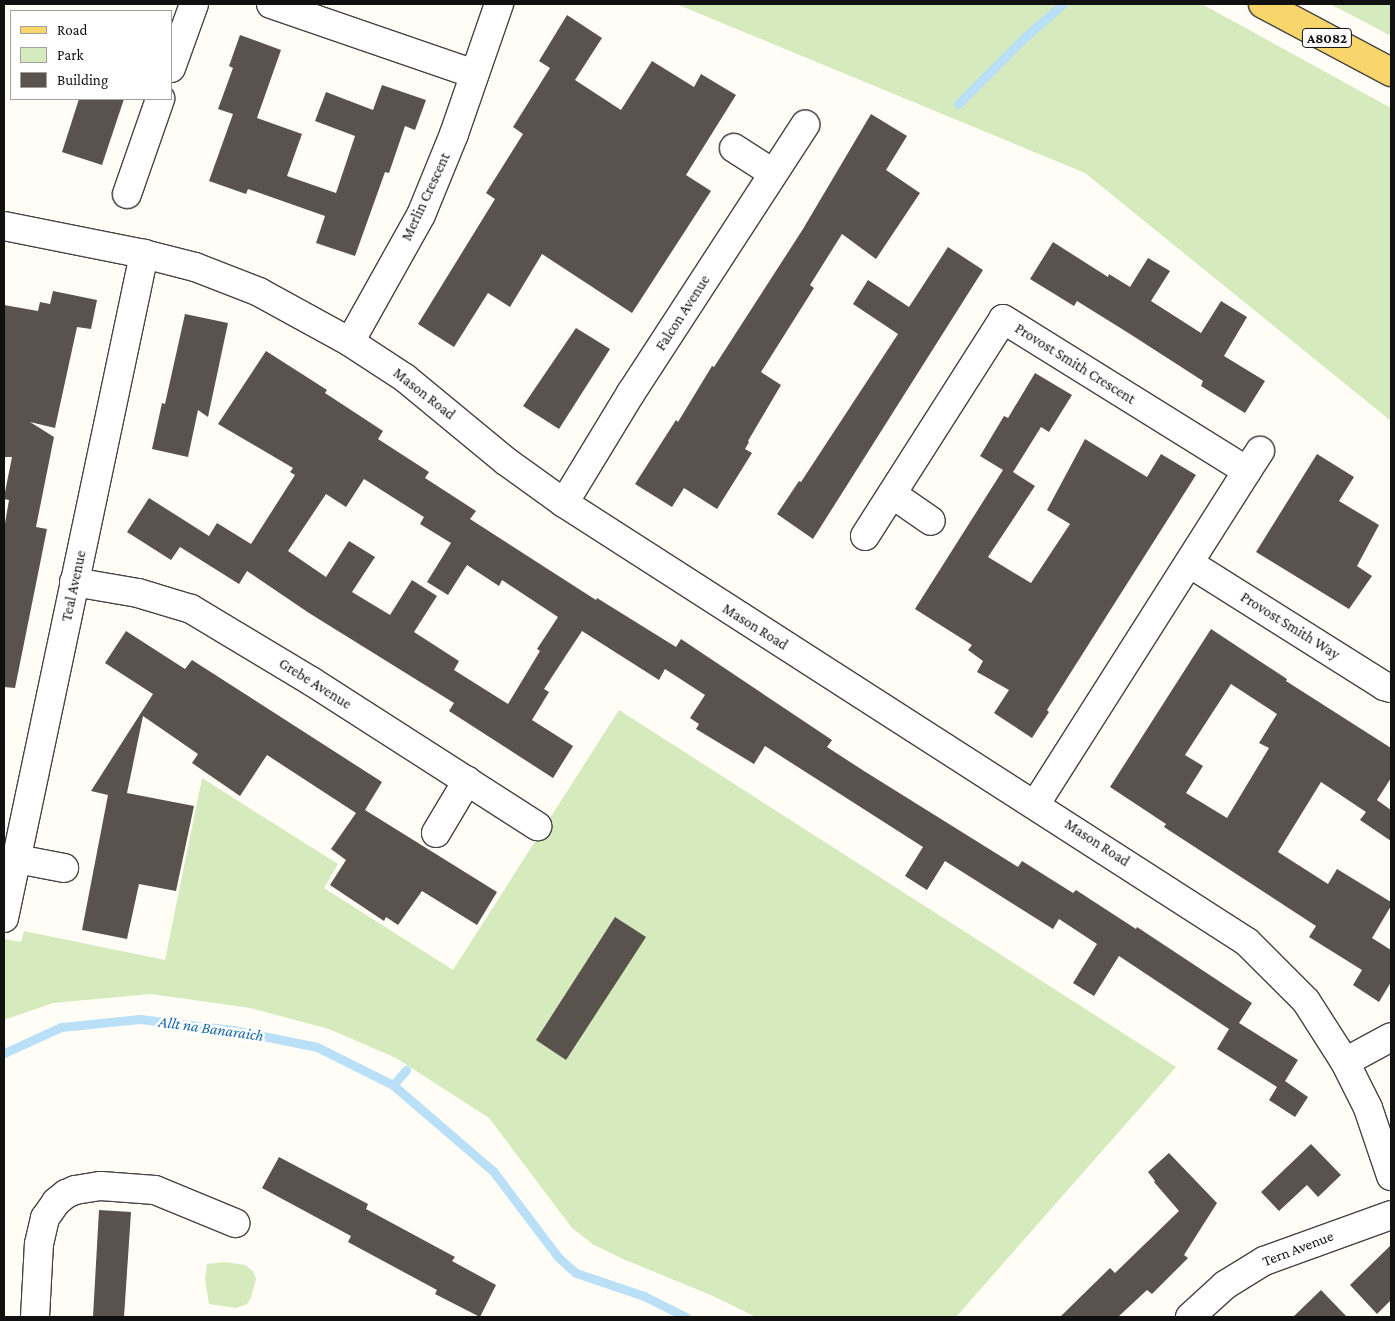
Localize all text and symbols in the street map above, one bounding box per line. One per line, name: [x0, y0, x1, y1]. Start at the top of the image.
legend: [10, 10, 172, 100]
text: Road: [57, 22, 87, 38]
road number: A8082: [1301, 26, 1353, 49]
text: Park: [57, 47, 84, 63]
text: Building: [57, 72, 108, 88]
street label: Merlin Crescent: [398, 150, 454, 244]
street label: Falcon Avenue: [652, 272, 714, 354]
street label: Provost Smith Crescent: [1011, 320, 1139, 408]
street label: Mason Road: [389, 364, 459, 424]
street label: Teal Avenue: [58, 549, 90, 623]
street label: Provost Smith Way: [1237, 588, 1343, 664]
street label: Mason Road: [719, 600, 791, 654]
street label: Grebe Avenue: [275, 655, 355, 713]
street label: Mason Road: [1061, 815, 1133, 871]
water label: Allt na Banaraich: [157, 1012, 265, 1046]
street label: Tern Avenue: [1260, 1227, 1336, 1271]

